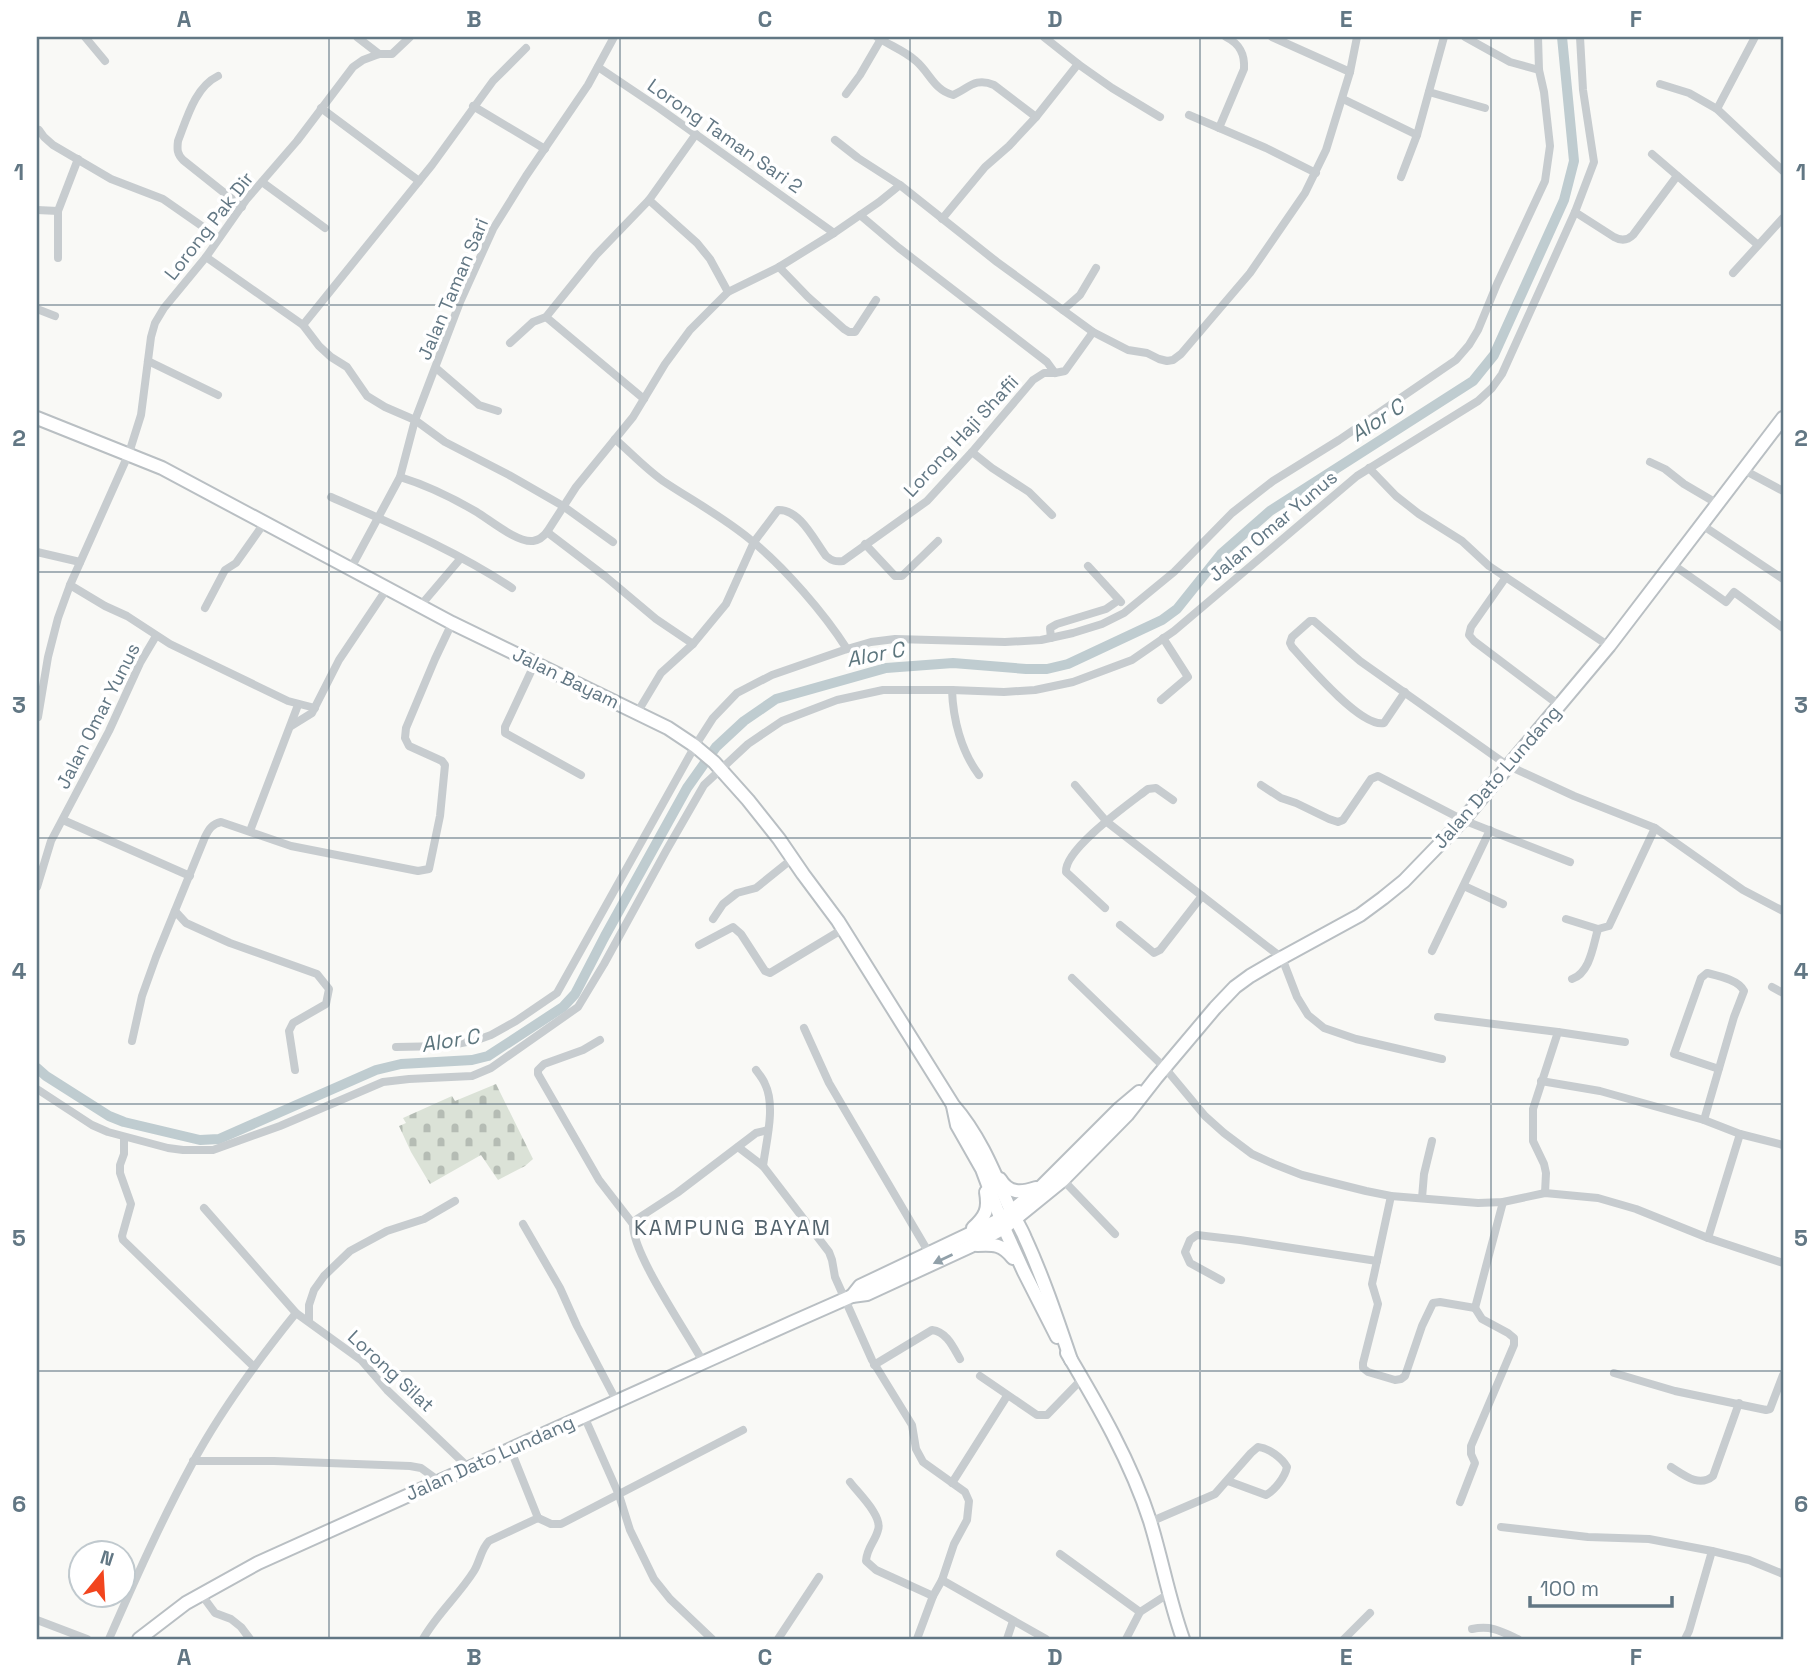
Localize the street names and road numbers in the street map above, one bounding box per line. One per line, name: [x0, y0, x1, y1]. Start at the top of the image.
street label: Lorong Taman Sari 2: [643, 73, 807, 199]
street label: Lorong Pak Dir: [159, 167, 259, 285]
street label: Jalan Taman Sari: [412, 214, 494, 364]
street label: Lorong Haji Shafii: [898, 370, 1024, 502]
street label: Jalan Omar Yunus: [1203, 465, 1343, 587]
street label: Jalan Omar Yunus: [50, 639, 146, 793]
street label: Jalan Bayam: [508, 641, 624, 715]
street label: Jalan Dato Lundang: [1428, 700, 1566, 854]
street label: Lorong Silat: [342, 1325, 440, 1417]
street label: Jalan Dato Lundang: [402, 1409, 578, 1507]

